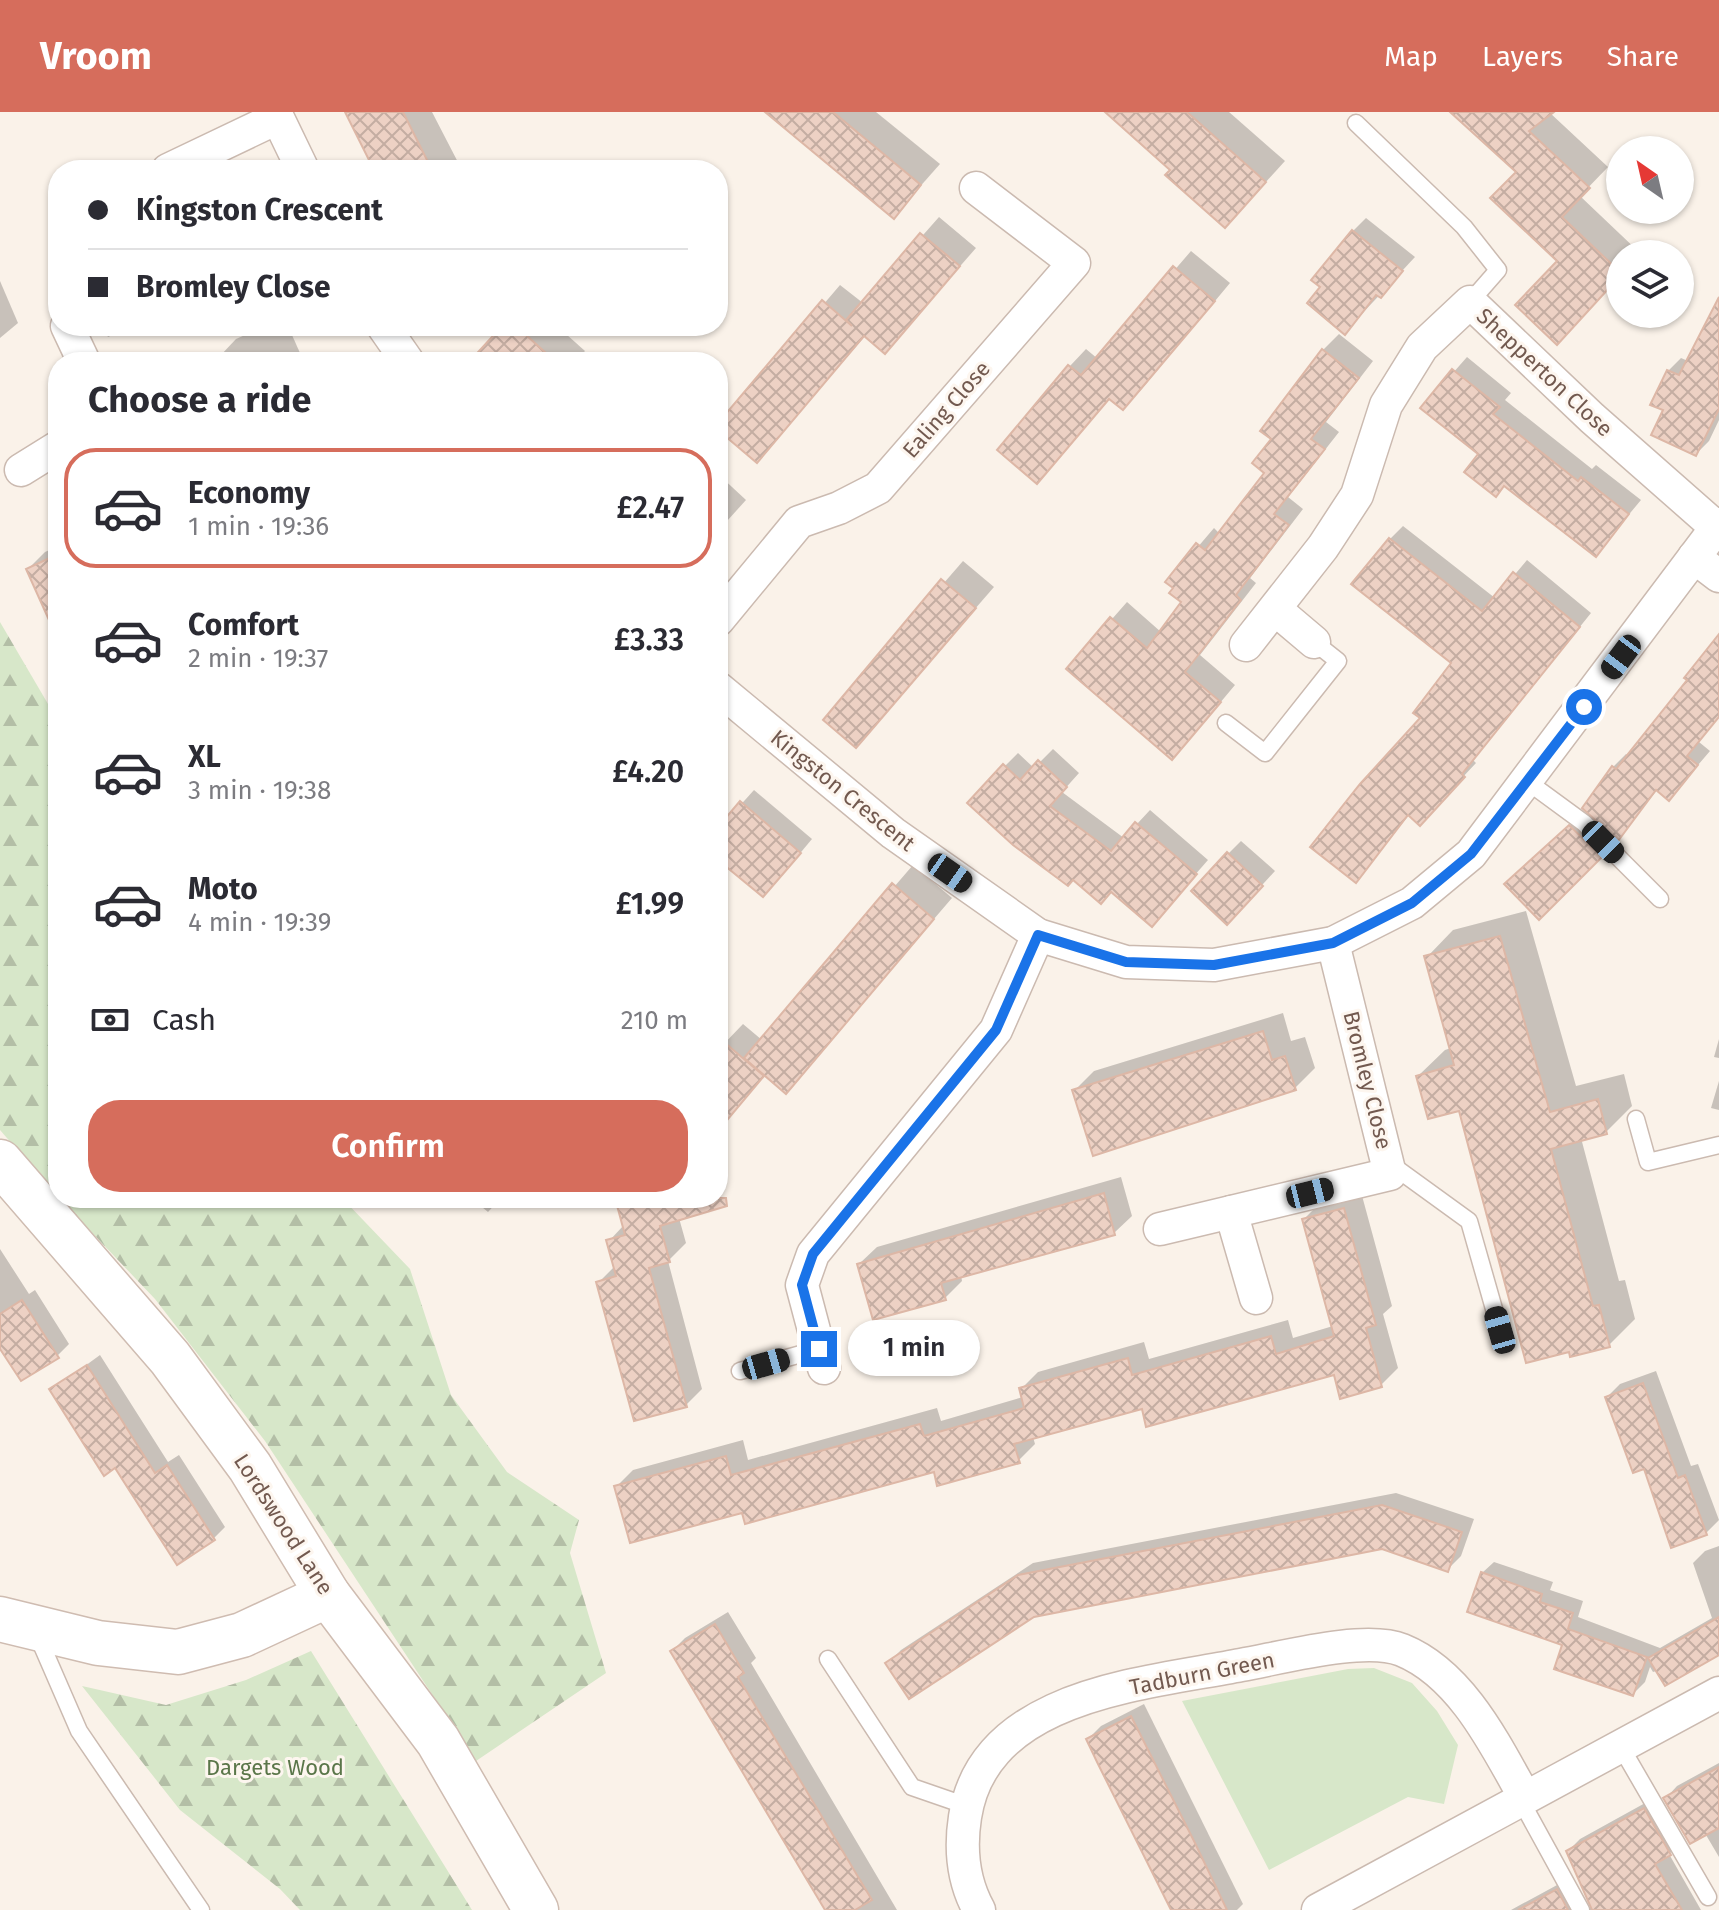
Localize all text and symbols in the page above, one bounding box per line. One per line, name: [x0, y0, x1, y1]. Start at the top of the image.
text: Vroom: [40, 33, 152, 79]
text: Map: [1384, 40, 1438, 73]
text: Layers: [1482, 40, 1563, 73]
text: Share: [1607, 40, 1679, 73]
north arrow: [1606, 136, 1694, 224]
map controls: [1606, 136, 1694, 328]
text: Kingston Crescent: [136, 192, 383, 228]
button: layers: [1606, 240, 1694, 328]
text: Bromley Close: [136, 269, 331, 305]
street label: Shepperton Close: [1471, 302, 1618, 442]
street label: Ealing Close: [897, 355, 996, 463]
text: Choose a ride: [88, 378, 311, 422]
icon: car: [92, 472, 164, 544]
text: Economy: [188, 475, 310, 511]
text: £2.47: [616, 490, 684, 526]
text: 1 min · 19:36: [188, 511, 329, 542]
icon: car: [92, 604, 164, 676]
text: Comfort: [188, 607, 299, 643]
text: £3.33: [614, 622, 684, 658]
car: [1597, 631, 1645, 683]
text: 2 min · 19:37: [188, 643, 328, 674]
route start: [1566, 689, 1602, 725]
street label: Kingston Crescent: [765, 724, 920, 857]
icon: car: [92, 736, 164, 808]
text: XL: [188, 739, 221, 775]
text: £4.20: [612, 754, 684, 790]
text: 3 min · 19:38: [188, 775, 331, 806]
car: [1578, 817, 1628, 867]
car: [923, 849, 977, 897]
icon: car: [92, 868, 164, 940]
text: Moto: [188, 871, 258, 907]
text: £1.99: [616, 886, 684, 922]
text: 4 min · 19:39: [188, 907, 331, 938]
icon: cash: [88, 998, 132, 1042]
text: Cash: [152, 1002, 216, 1038]
text: 210 m: [621, 1005, 688, 1036]
street label: Bromley Close: [1337, 1008, 1398, 1152]
button: Confirm: [88, 1100, 688, 1192]
car: [1284, 1176, 1336, 1210]
car: [1482, 1304, 1518, 1356]
callout: 1 min: [847, 1321, 979, 1377]
route end: [801, 1331, 837, 1367]
text: 1 min: [883, 1332, 945, 1363]
car: [740, 1346, 792, 1382]
street label: Lordswood Lane: [228, 1449, 339, 1600]
street label: Tadburn Green: [1127, 1646, 1277, 1701]
park label: Dargets Wood: [206, 1754, 344, 1781]

